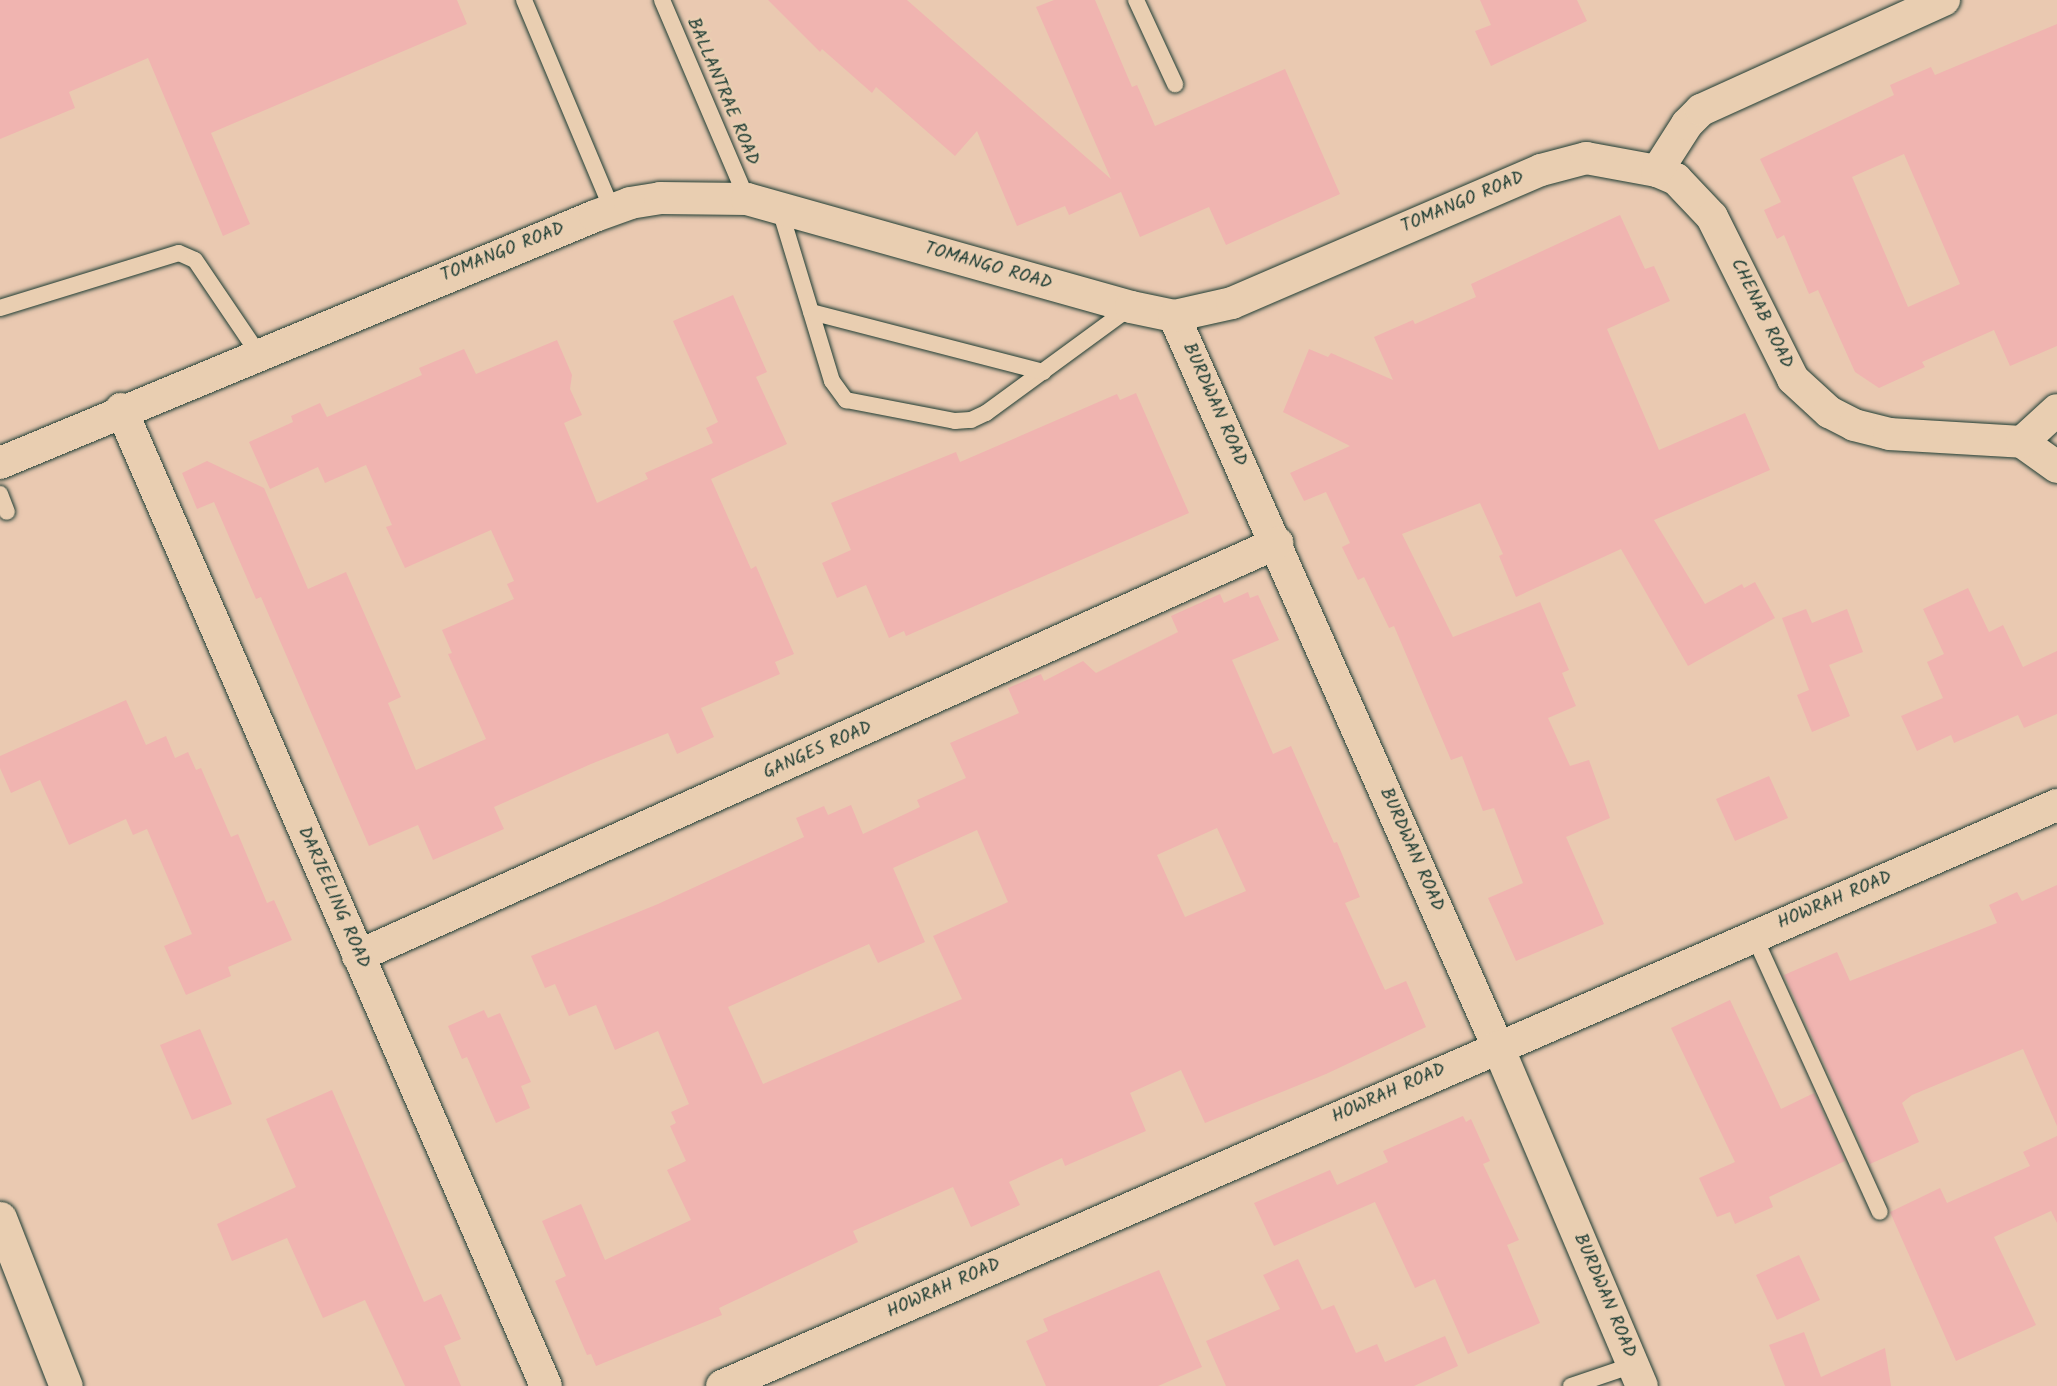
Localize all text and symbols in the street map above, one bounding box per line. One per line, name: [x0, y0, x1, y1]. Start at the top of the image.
street label: BALLANTRAE ROAD: [681, 15, 763, 169]
street label: TOMANGO ROAD: [1398, 167, 1528, 239]
street label: TOMANGO ROAD: [438, 218, 568, 288]
street label: TOMANGO ROAD: [922, 239, 1054, 295]
street label: CHENAB ROAD: [1725, 256, 1797, 372]
street label: BURDWAN ROAD: [1177, 340, 1251, 470]
street label: GANGES ROAD: [760, 717, 876, 785]
street label: BURDWAN ROAD: [1374, 785, 1448, 915]
street label: DARJEELING ROAD: [292, 824, 374, 972]
street label: HOWRAH ROAD: [1775, 867, 1895, 935]
street label: HOWRAH ROAD: [1329, 1059, 1449, 1129]
street label: BURDWAN ROAD: [1568, 1231, 1640, 1361]
street label: HOWRAH ROAD: [884, 1254, 1004, 1324]

